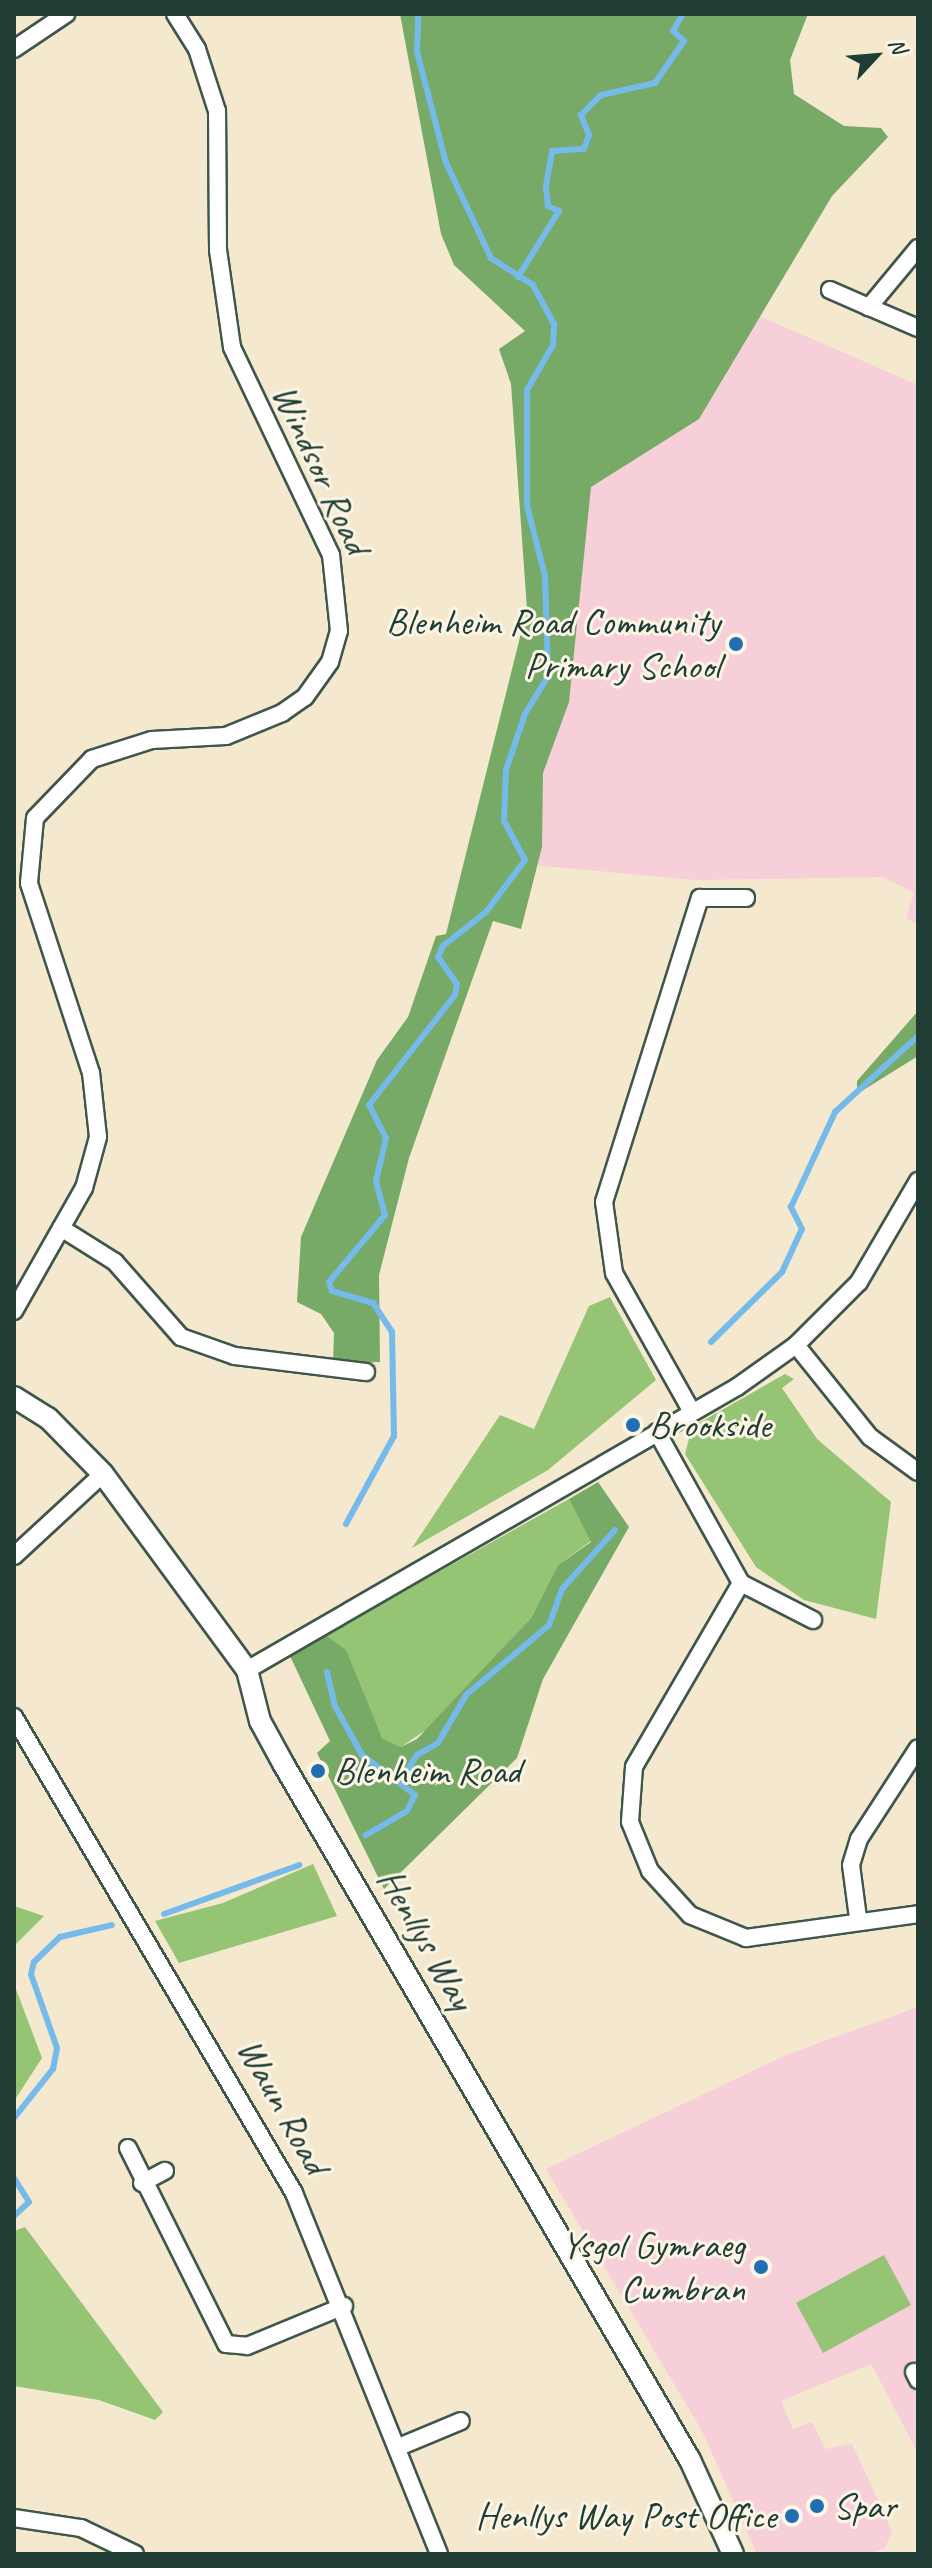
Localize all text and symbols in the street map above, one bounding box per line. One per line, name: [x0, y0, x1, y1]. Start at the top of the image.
north arrow: [836, 16, 916, 96]
text: N: [882, 33, 913, 58]
street label: Windsor Road: [262, 378, 380, 560]
place label: Blenheim Road Community Primary School: [384, 599, 720, 688]
marker: Blenheim Road Community Primary School: [727, 635, 745, 653]
place label: Brookside: [649, 1402, 770, 1448]
marker: Brookside: [624, 1416, 642, 1434]
place label: Blenheim Road: [334, 1748, 521, 1794]
marker: Blenheim Road: [309, 1762, 327, 1780]
street label: Henllys Way: [368, 1860, 484, 2018]
street label: Waun Road: [227, 2030, 339, 2182]
place label: Ysgol Gymraeg Cwmbran: [562, 2222, 745, 2312]
marker: Ysgol Gymraeg Cwmbran: [752, 2258, 770, 2276]
place label: Spar: [833, 2483, 896, 2529]
place label: Henllys Way Post Office: [478, 2493, 776, 2539]
marker: Spar: [808, 2497, 826, 2515]
marker: Henllys Way Post Office: [783, 2507, 801, 2525]

